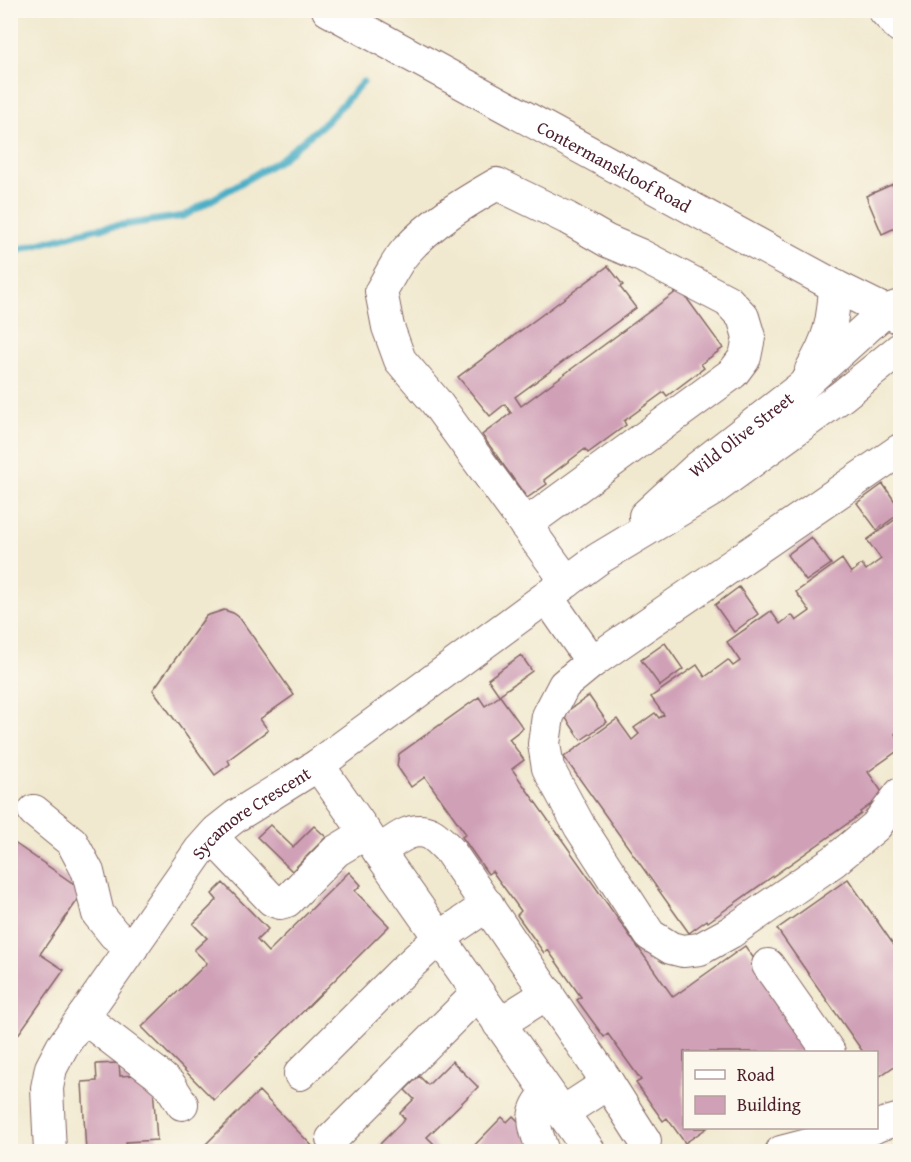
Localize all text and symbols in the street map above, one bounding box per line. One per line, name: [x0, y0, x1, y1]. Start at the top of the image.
street label: Contermanskloof Road: [532, 113, 697, 219]
street label: Wild Olive Street: [682, 384, 800, 484]
street label: Sycamore Crescent: [184, 759, 316, 865]
legend: [683, 1051, 878, 1129]
text: Road: [737, 1061, 775, 1088]
text: Building: [737, 1091, 801, 1118]

